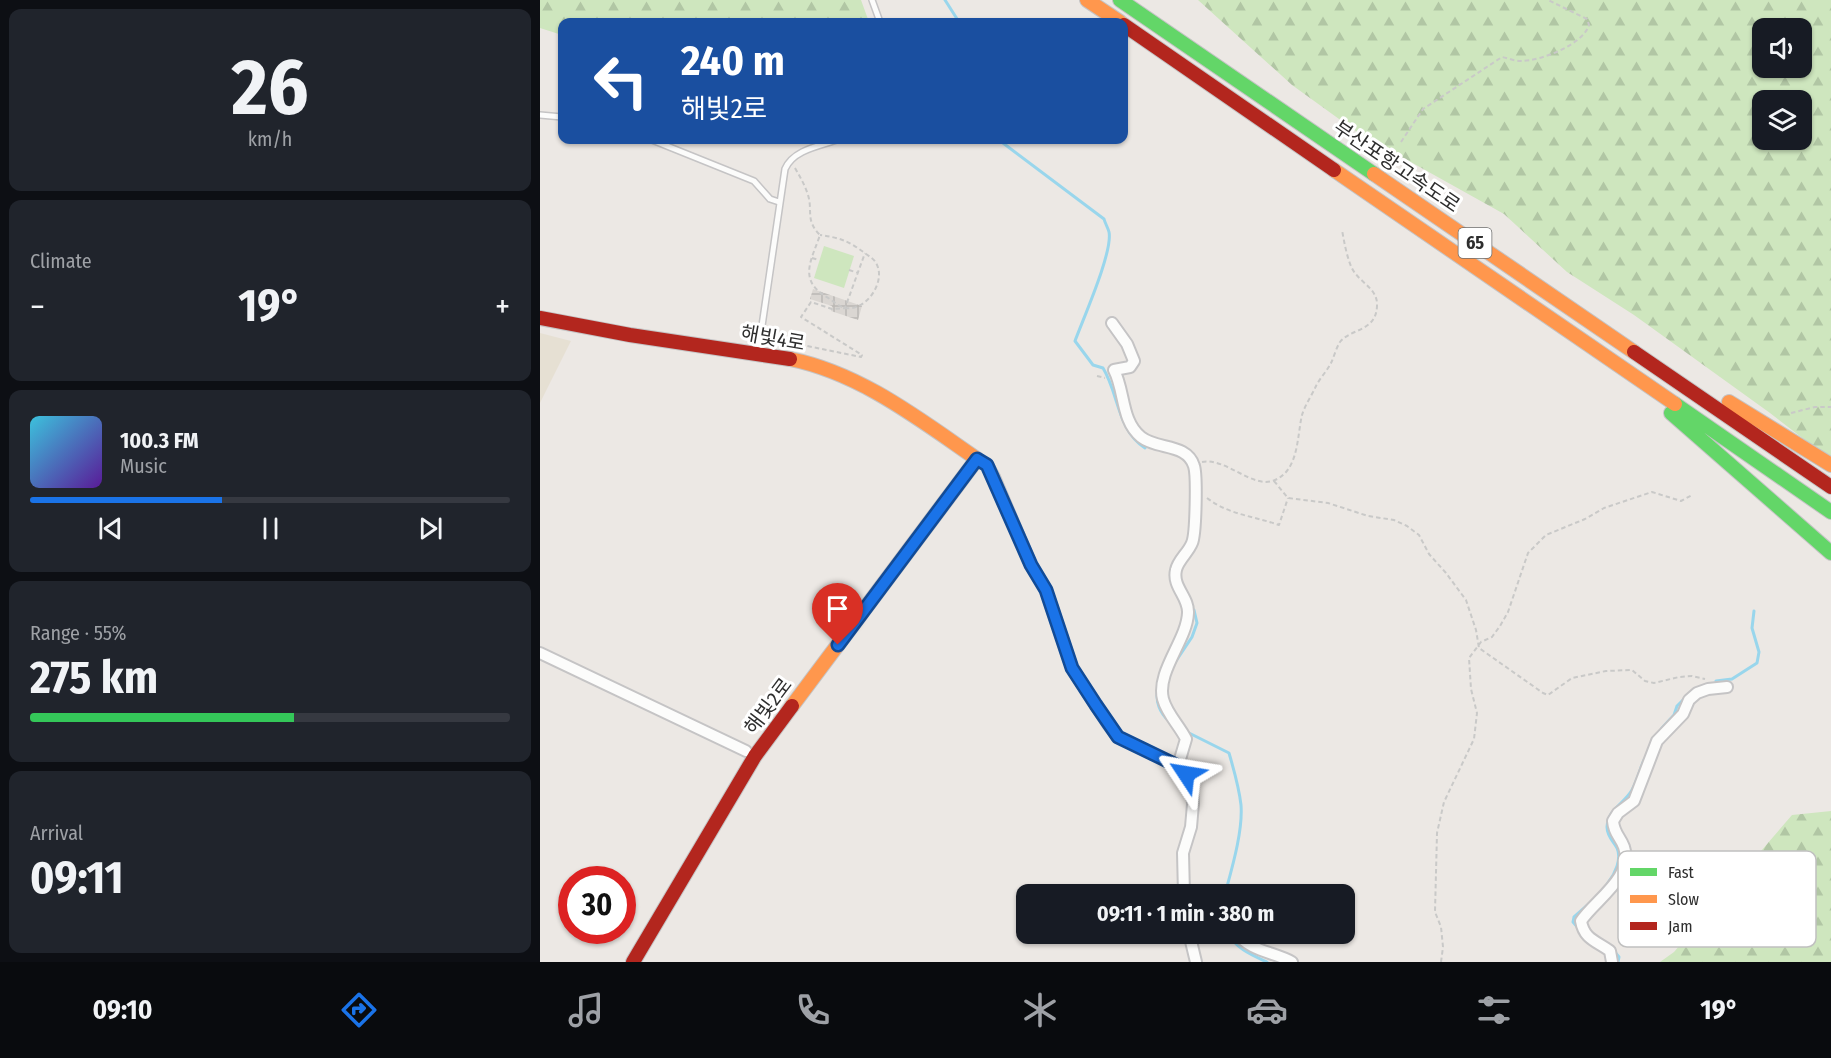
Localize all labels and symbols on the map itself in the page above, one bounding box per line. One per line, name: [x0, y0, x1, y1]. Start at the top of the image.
street label: 부산포항고속도로: [1329, 115, 1465, 217]
road number: 65: [1458, 228, 1492, 258]
street label: 해빛4로: [739, 321, 807, 355]
pin: [812, 583, 863, 645]
street label: 해빛2로: [739, 673, 797, 739]
position arrow: [1154, 742, 1218, 806]
legend: [1618, 851, 1816, 947]
text: Fast: [1668, 863, 1695, 882]
speed limit sign: 30: [558, 866, 636, 944]
text: Slow: [1668, 890, 1699, 909]
text: Jam: [1668, 917, 1693, 936]

